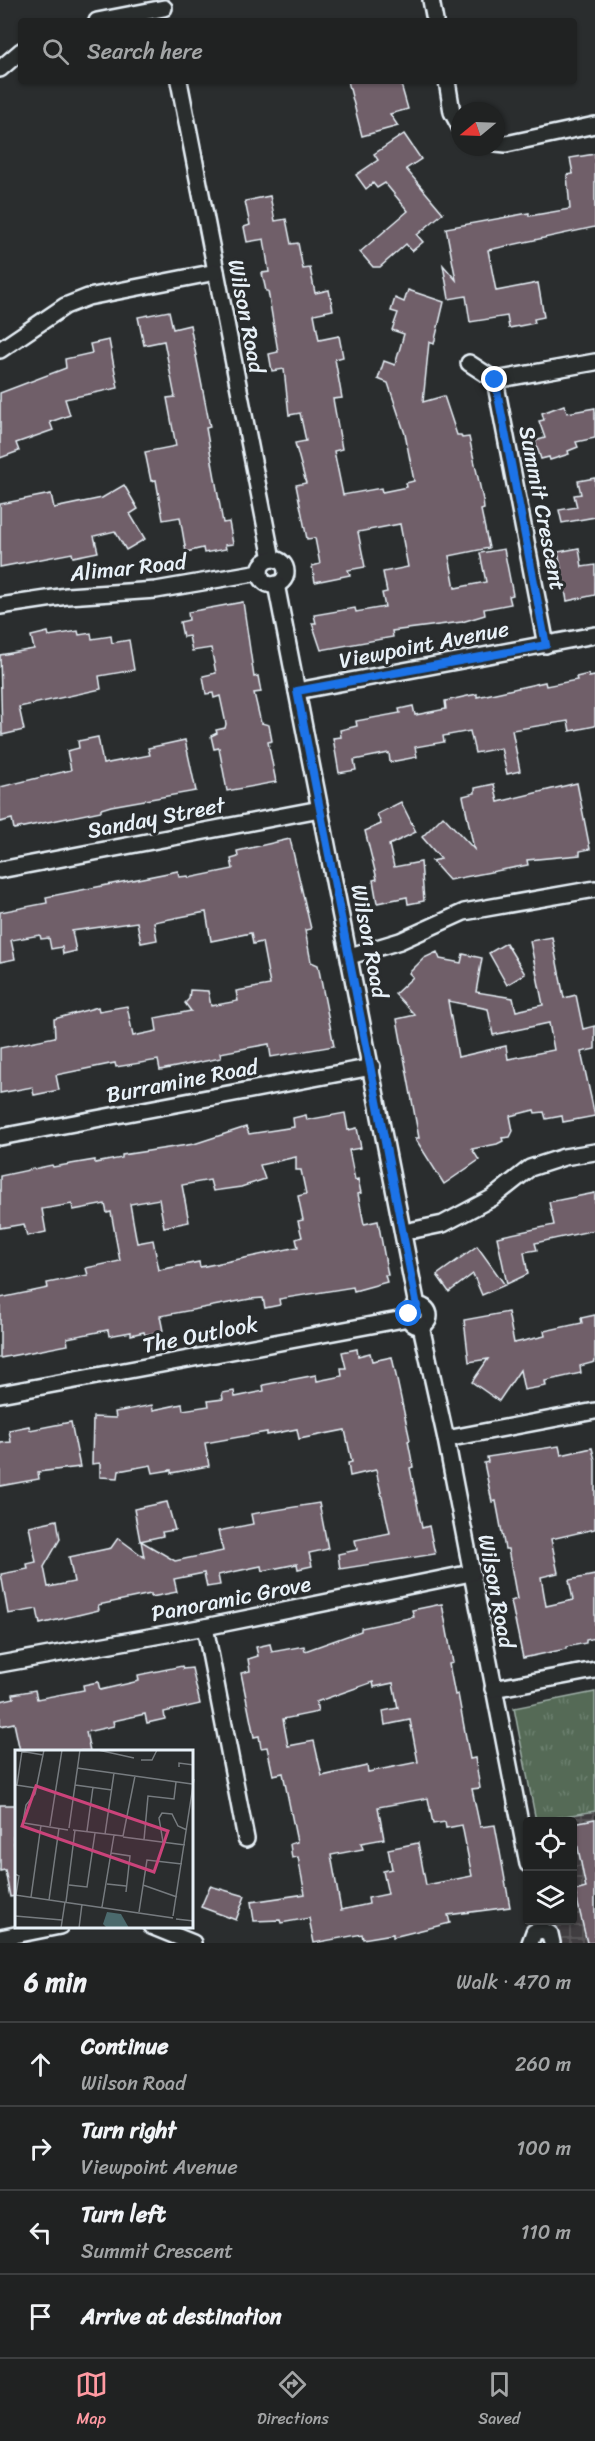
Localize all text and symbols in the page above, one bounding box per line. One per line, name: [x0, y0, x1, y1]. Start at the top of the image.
search box: [18, 18, 577, 84]
text: Search here: [87, 32, 203, 71]
icon: search: [39, 35, 72, 68]
north arrow: [451, 102, 505, 156]
street label: Wilson Road: [216, 256, 277, 378]
route end: [481, 366, 507, 392]
street label: Summit Crescent: [507, 422, 578, 594]
street label: Alimar Road: [67, 542, 189, 593]
street label: Viewpoint Avenue: [336, 609, 512, 680]
street label: Sanday Street: [84, 785, 229, 850]
street label: Wilson Road: [339, 881, 400, 1003]
street label: Burramine Road: [103, 1046, 263, 1114]
route start: [395, 1300, 421, 1326]
street label: The Outlook: [139, 1304, 261, 1365]
street label: Wilson Road: [466, 1531, 527, 1653]
street label: Panoramic Grove: [148, 1564, 315, 1633]
inset map: [15, 1750, 194, 1928]
map controls: [523, 1817, 577, 1925]
button: locate: [523, 1817, 577, 1871]
button: layers: [523, 1871, 577, 1925]
text: 6 min: [24, 1959, 87, 2005]
text: Walk · 470 m: [456, 1965, 571, 2000]
text: Continue: [81, 2027, 169, 2066]
text: 260 m: [515, 2047, 571, 2082]
icon: ahead: [24, 2048, 57, 2081]
text: Wilson Road: [81, 2066, 186, 2101]
text: Turn right: [81, 2111, 176, 2150]
text: 100 m: [517, 2131, 571, 2166]
icon: right: [24, 2132, 57, 2165]
text: Viewpoint Avenue: [81, 2150, 238, 2185]
text: Turn left: [81, 2195, 166, 2234]
text: 110 m: [521, 2215, 571, 2250]
icon: left: [24, 2216, 57, 2249]
text: Summit Crescent: [81, 2234, 233, 2269]
text: Arrive at destination: [81, 2297, 282, 2336]
icon: arrive: [24, 2300, 57, 2333]
tab: Map: [75, 2368, 108, 2433]
tab: Directions: [257, 2368, 329, 2433]
tab: Saved: [478, 2368, 520, 2433]

